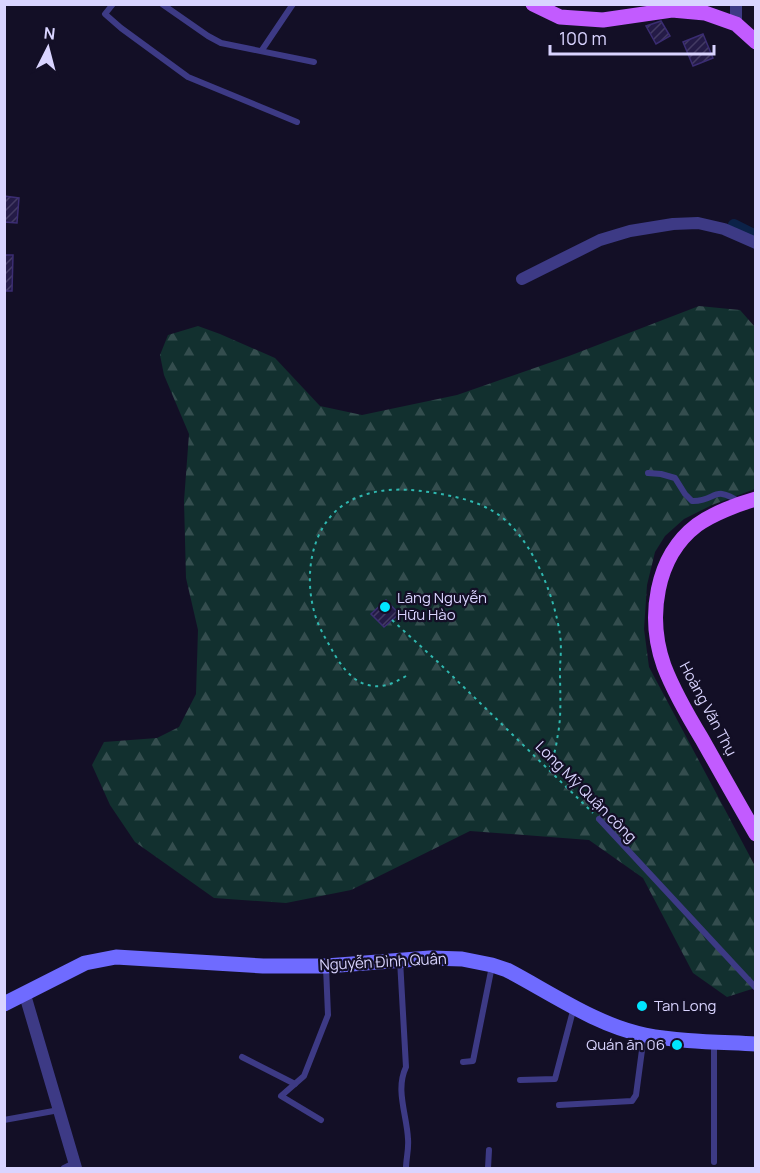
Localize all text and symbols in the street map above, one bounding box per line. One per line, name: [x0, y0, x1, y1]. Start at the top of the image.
north arrow: [18, 18, 78, 78]
scale bar: [550, 18, 714, 56]
text: N: [43, 22, 56, 45]
text: 100 m: [559, 26, 607, 50]
place label: Lăng Nguyễn Hữu Hào: [397, 587, 487, 625]
marker: Lăng Nguyễn Hữu Hào: [378, 600, 392, 614]
street label: Hoàng Văn Thụ: [675, 658, 742, 759]
street label: Long Mỹ Quận công: [531, 736, 642, 847]
street label: Nguyễn Đình Quân: [319, 948, 447, 975]
place label: Tan Long: [654, 995, 716, 1016]
marker: Tan Long: [635, 999, 649, 1013]
place label: Quán ăn 06: [586, 1034, 665, 1055]
marker: Quán ăn 06: [670, 1038, 684, 1052]

